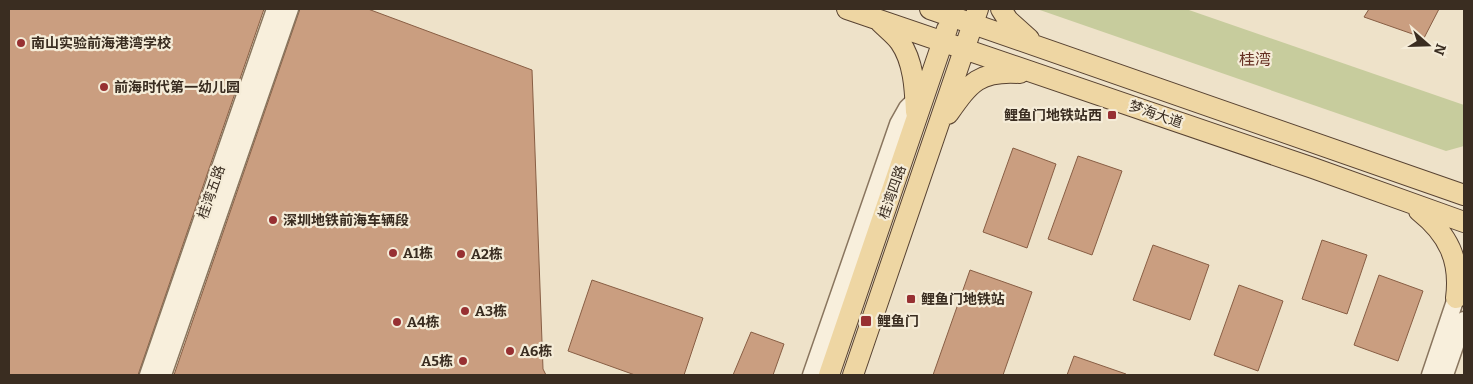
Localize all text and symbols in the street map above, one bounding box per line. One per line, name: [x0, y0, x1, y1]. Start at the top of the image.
north arrow: [1403, 20, 1453, 70]
place label: 南山实验前海港湾学校: [31, 35, 171, 52]
marker: 南山实验前海港湾学校: [15, 37, 27, 49]
text: N: [1430, 41, 1450, 57]
district label: 桂湾: [1239, 50, 1271, 69]
place label: 前海时代第一幼儿园: [114, 79, 240, 96]
marker: 前海时代第一幼儿园: [98, 81, 110, 93]
street label: 梦海大道: [1127, 97, 1185, 132]
place label: 鲤鱼门地铁站西: [1004, 107, 1102, 124]
marker: 鲤鱼门地铁站西: [1106, 109, 1118, 121]
street label: 桂湾五路: [194, 163, 229, 221]
street label: 桂湾四路: [875, 163, 910, 221]
place label: 深圳地铁前海车辆段: [283, 212, 409, 229]
marker: 深圳地铁前海车辆段: [267, 214, 279, 226]
place label: A1栋: [403, 245, 433, 262]
place label: A2栋: [471, 246, 503, 263]
marker: A1栋: [387, 247, 399, 259]
marker: A2栋: [455, 248, 467, 260]
place label: 鲤鱼门地铁站: [921, 291, 1005, 308]
marker: 鲤鱼门地铁站: [905, 293, 917, 305]
place label: A3栋: [475, 303, 507, 320]
marker: A3栋: [459, 305, 471, 317]
place label: 鲤鱼门: [877, 313, 919, 330]
place label: A4栋: [407, 314, 440, 331]
marker: 鲤鱼门: [859, 314, 873, 328]
marker: A4栋: [391, 316, 403, 328]
place label: A6栋: [520, 343, 552, 360]
marker: A6栋: [504, 345, 516, 357]
place label: A5栋: [421, 353, 453, 370]
marker: A5栋: [457, 355, 469, 367]

